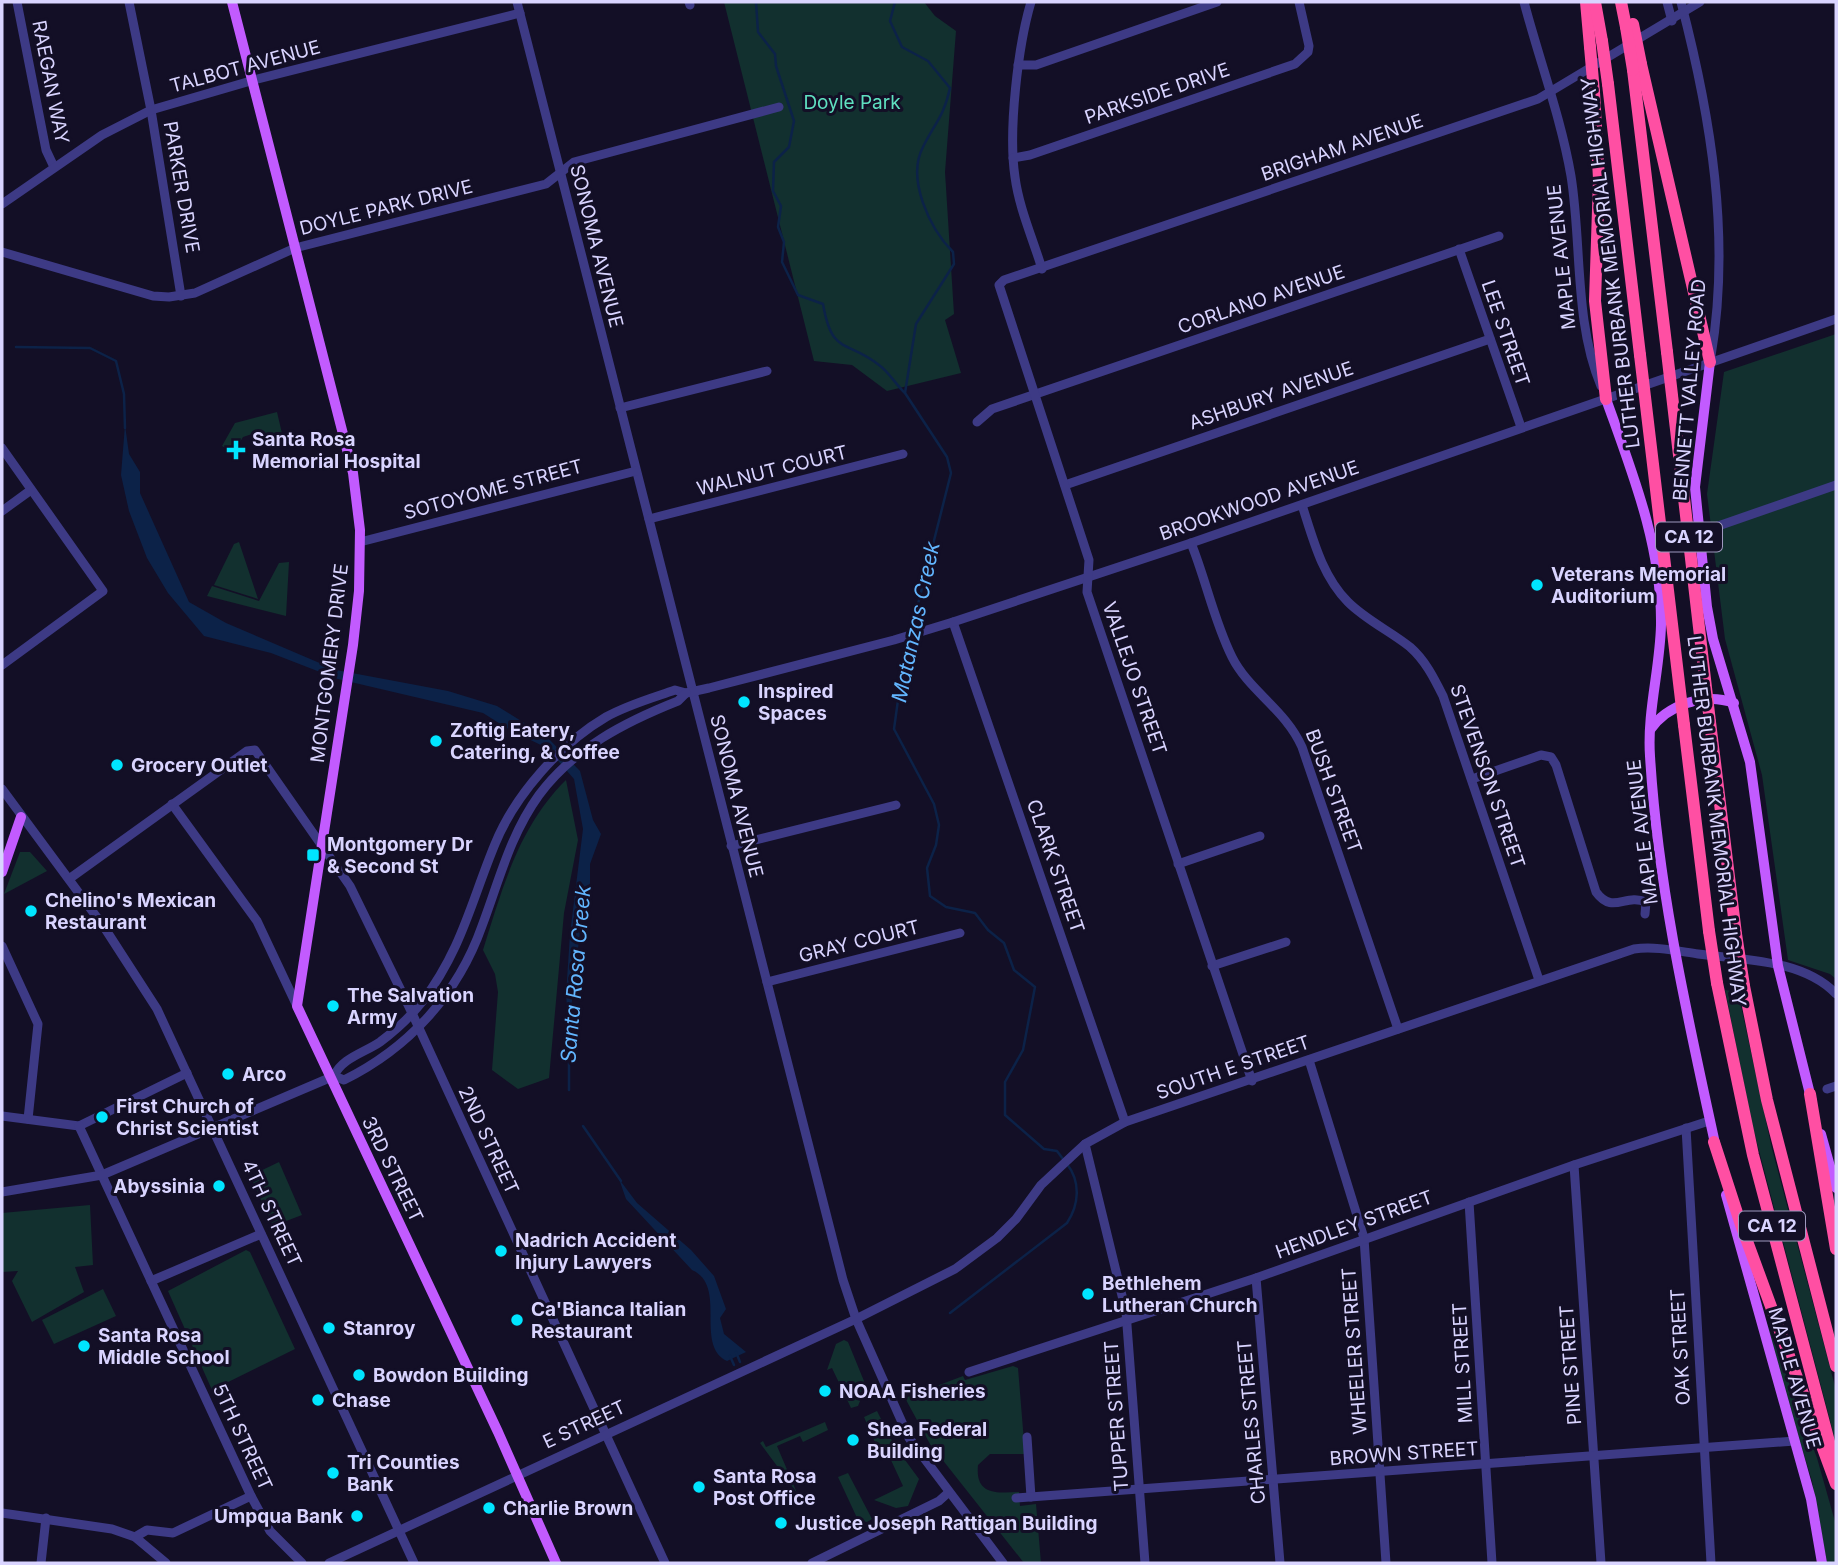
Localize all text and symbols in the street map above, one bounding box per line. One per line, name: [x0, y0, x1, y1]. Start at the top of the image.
street label: RAEGAN WAY: [27, 18, 74, 146]
street label: TALBOT AVENUE: [167, 35, 323, 98]
street label: PARKSIDE DRIVE: [1082, 58, 1233, 129]
street label: LUTHER BURBANK MEMORIAL HIGHWAY: [1576, 76, 1645, 450]
park label: Doyle Park: [803, 91, 901, 114]
street label: BRIGHAM AVENUE: [1258, 109, 1426, 186]
street label: PARKER DRIVE: [159, 119, 204, 255]
street label: SONOMA AVENUE: [565, 162, 628, 330]
street label: DOYLE PARK DRIVE: [297, 175, 475, 240]
street label: MAPLE AVENUE: [1542, 183, 1581, 331]
street label: CORLANO AVENUE: [1175, 260, 1348, 339]
street label: LEE STREET: [1477, 277, 1534, 389]
street label: BENNETT VALLEY ROAD: [1668, 278, 1711, 502]
street label: ASHBURY AVENUE: [1186, 357, 1356, 434]
place label: Santa Rosa Memorial Hospital: [252, 428, 421, 473]
marker: Santa Rosa Memorial Hospital: [226, 440, 246, 460]
street label: WALNUT COURT: [694, 441, 850, 500]
street label: SOTOYOME STREET: [401, 455, 585, 524]
street label: BROOKWOOD AVENUE: [1156, 455, 1362, 545]
road number: CA 12: [1656, 522, 1722, 552]
water label: Matanzas Creek: [886, 539, 945, 705]
street label: MONTGOMERY DRIVE: [306, 562, 353, 764]
place label: Veterans Memorial Auditorium: [1551, 563, 1726, 608]
marker: Veterans Memorial Auditorium: [1529, 577, 1545, 593]
street label: VALLEJO STREET: [1098, 599, 1172, 758]
street label: LUTHER BURBANK MEMORIAL HIGHWAY: [1682, 634, 1751, 1008]
place label: Inspired Spaces: [758, 680, 834, 725]
street label: STEVENSON STREET: [1445, 681, 1530, 871]
marker: Inspired Spaces: [736, 694, 752, 710]
street label: SONOMA AVENUE: [705, 712, 768, 880]
place label: Zoftig Eatery, Catering, & Coffee: [450, 719, 620, 764]
street label: BUSH STREET: [1300, 726, 1367, 856]
marker: Zoftig Eatery, Catering, & Coffee: [428, 733, 444, 749]
place label: Grocery Outlet: [131, 754, 268, 777]
marker: Grocery Outlet: [109, 757, 125, 773]
street label: MAPLE AVENUE: [1622, 758, 1663, 906]
street label: CLARK STREET: [1022, 796, 1089, 936]
place label: Montgomery Dr & Second St: [327, 833, 473, 878]
marker: Montgomery Dr & Second St: [305, 847, 321, 863]
water label: Santa Rosa Creek: [555, 883, 596, 1064]
place label: Chelino's Mexican Restaurant: [45, 889, 216, 934]
marker: Chelino's Mexican Restaurant: [23, 903, 39, 919]
street label: GRAY COURT: [796, 915, 922, 968]
place label: The Salvation Army: [347, 984, 474, 1029]
marker: The Salvation Army: [325, 998, 341, 1014]
street label: SOUTH E STREET: [1153, 1030, 1313, 1105]
place label: Arco: [242, 1063, 286, 1086]
marker: Arco: [220, 1066, 236, 1082]
street label: 2ND STREET: [453, 1082, 524, 1198]
place label: First Church of Christ Scientist: [116, 1095, 259, 1140]
marker: First Church of Christ Scientist: [94, 1109, 110, 1125]
street label: 3RD STREET: [357, 1113, 428, 1226]
street label: 4TH STREET: [237, 1156, 306, 1271]
place label: Abyssinia: [113, 1175, 205, 1198]
marker: Abyssinia: [211, 1178, 227, 1194]
street label: HENDLEY STREET: [1272, 1185, 1436, 1264]
road number: CA 12: [1739, 1212, 1805, 1240]
place label: Nadrich Accident Injury Lawyers: [515, 1229, 676, 1274]
marker: Nadrich Accident Injury Lawyers: [493, 1243, 509, 1259]
street label: WHEELER STREET: [1337, 1267, 1372, 1435]
place label: Bethlehem Lutheran Church: [1102, 1272, 1258, 1317]
marker: Bethlehem Lutheran Church: [1080, 1286, 1096, 1302]
street label: OAK STREET: [1666, 1288, 1695, 1406]
place label: Ca'Bianca Italian Restaurant: [531, 1298, 686, 1343]
street label: MILL STREET: [1448, 1302, 1477, 1424]
street label: PINE STREET: [1555, 1304, 1586, 1426]
street label: MAPLE AVENUE: [1763, 1305, 1826, 1452]
marker: Ca'Bianca Italian Restaurant: [509, 1312, 525, 1328]
place label: Stanroy: [343, 1317, 416, 1340]
marker: Stanroy: [321, 1320, 337, 1336]
place label: Santa Rosa Middle School: [98, 1324, 230, 1369]
marker: Santa Rosa Middle School: [76, 1338, 92, 1354]
street label: CHARLES STREET: [1233, 1339, 1270, 1505]
street label: TUPPER STREET: [1100, 1340, 1133, 1492]
place label: Bowdon Building: [373, 1364, 528, 1387]
marker: Bowdon Building: [351, 1367, 367, 1383]
street label: 5TH STREET: [208, 1380, 277, 1494]
place label: NOAA Fisheries: [839, 1380, 986, 1403]
marker: NOAA Fisheries: [817, 1383, 833, 1399]
place label: Chase: [332, 1389, 391, 1412]
marker: Chase: [310, 1392, 326, 1408]
street label: E STREET: [539, 1395, 629, 1454]
place label: Shea Federal Building: [867, 1418, 987, 1463]
marker: Shea Federal Building: [845, 1432, 861, 1448]
street label: BROWN STREET: [1329, 1437, 1479, 1470]
place label: Tri Counties Bank: [347, 1451, 460, 1496]
marker: Tri Counties Bank: [325, 1465, 341, 1481]
place label: Santa Rosa Post Office: [713, 1465, 816, 1510]
marker: Santa Rosa Post Office: [691, 1479, 707, 1495]
place label: Charlie Brown: [503, 1497, 633, 1520]
marker: Charlie Brown: [481, 1500, 497, 1516]
place label: Umpqua Bank: [214, 1505, 343, 1528]
marker: Umpqua Bank: [349, 1508, 365, 1524]
place label: Justice Joseph Rattigan Building: [795, 1512, 1098, 1535]
marker: Justice Joseph Rattigan Building: [773, 1515, 789, 1531]

